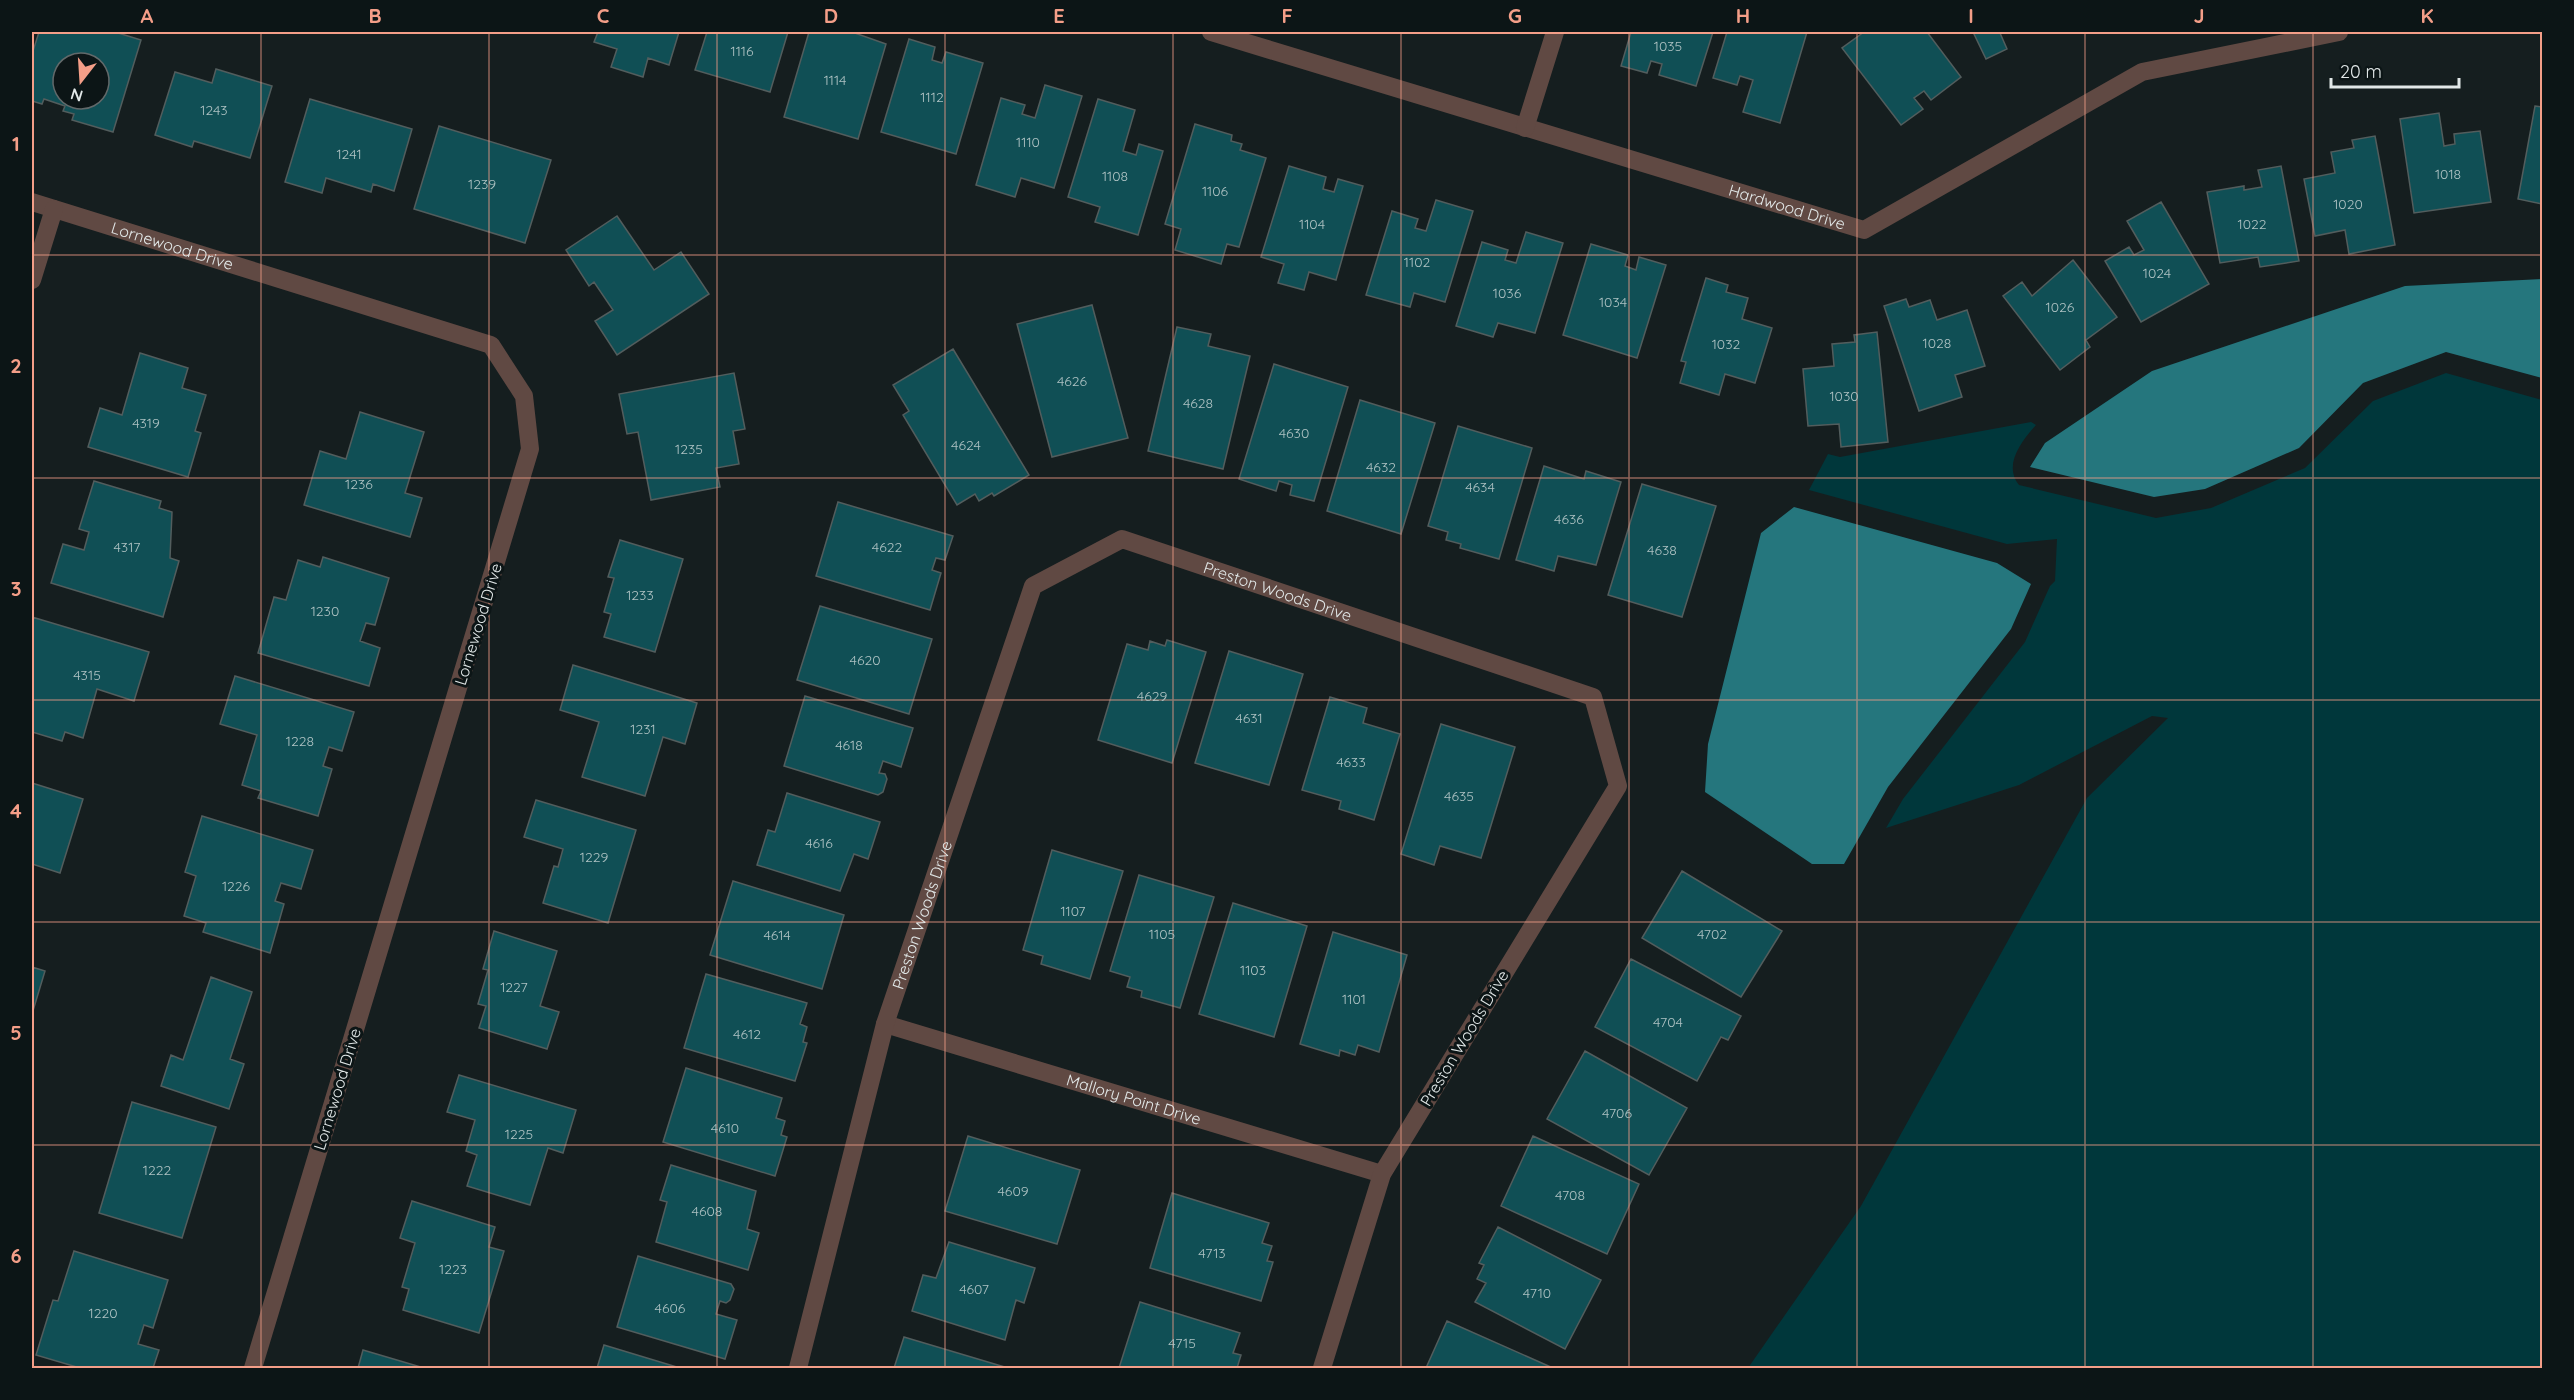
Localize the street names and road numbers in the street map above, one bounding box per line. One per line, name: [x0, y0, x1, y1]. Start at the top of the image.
street label: Hardwood Drive: [1726, 180, 1848, 234]
street label: Lornewood Drive: [109, 217, 236, 274]
street label: Preston Woods Drive: [1201, 557, 1354, 625]
street label: Lornewood Drive: [450, 561, 506, 687]
street label: Preston Woods Drive: [888, 838, 956, 992]
street label: Preston Woods Drive: [1415, 966, 1513, 1110]
street label: Lornewood Drive: [309, 1026, 365, 1152]
street label: Mallory Point Drive: [1064, 1069, 1204, 1129]

